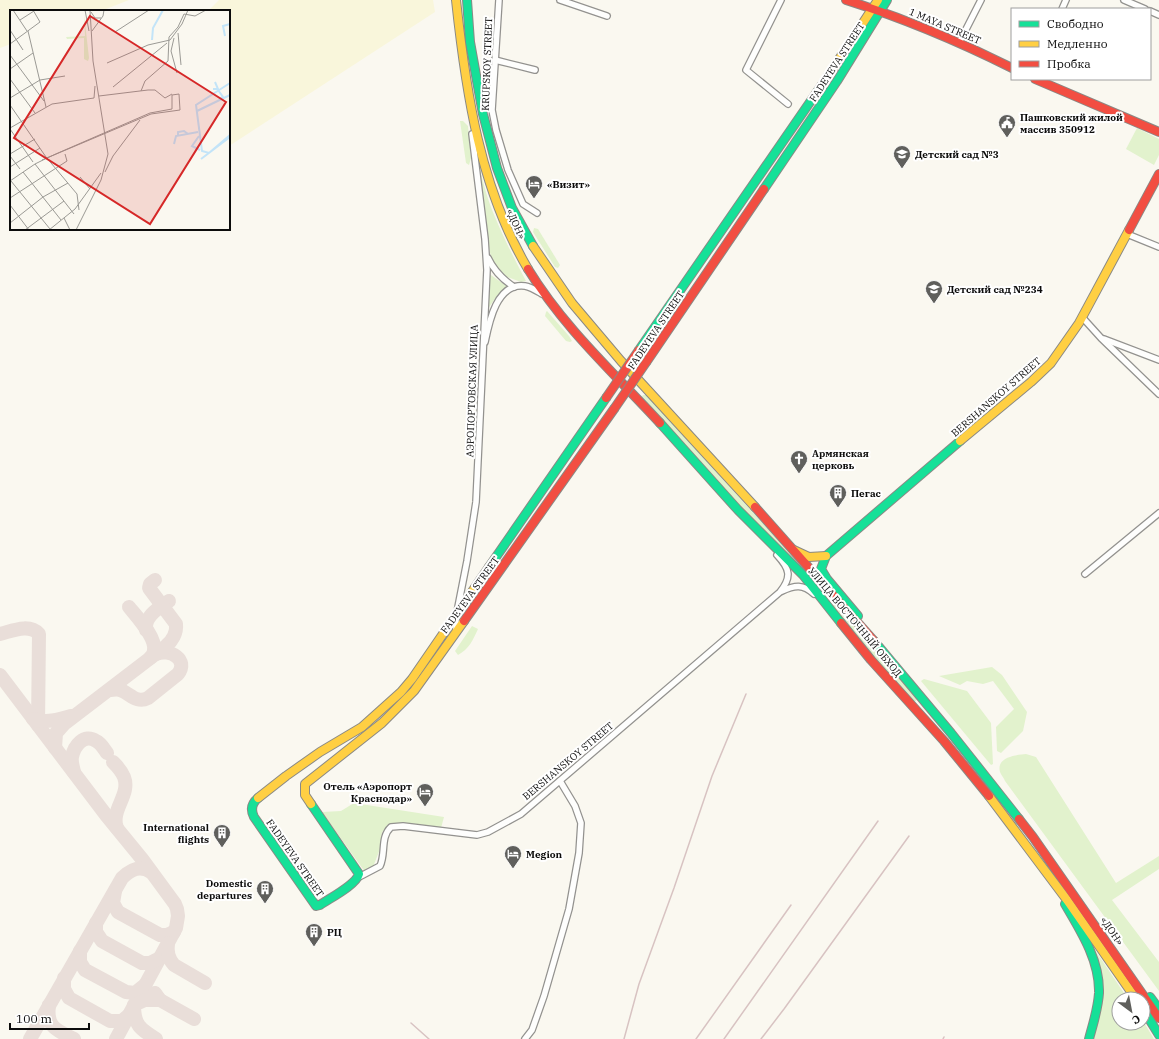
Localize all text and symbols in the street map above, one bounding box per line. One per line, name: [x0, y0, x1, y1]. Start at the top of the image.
street label: 1 MAYA STREET: [907, 5, 983, 47]
legend: [1011, 8, 1151, 80]
inset map: [10, 10, 230, 230]
street label: KRUPSKOY STREET: [479, 16, 495, 111]
text: Свободно: [1047, 16, 1104, 31]
street label: FADEYEVA STREET: [806, 19, 868, 104]
text: Медленно: [1047, 36, 1108, 51]
text: Пробка: [1047, 56, 1091, 71]
place label: Пашковский жилой массив 350912: [1020, 111, 1123, 136]
public building icon: Пашковский жилой массив 350912: [997, 113, 1017, 138]
school or university icon: Детский сад №3: [892, 144, 912, 169]
place label: Детский сад №3: [915, 148, 999, 161]
hotel icon: «Визит»: [524, 174, 544, 199]
place label: «Визит»: [547, 178, 591, 191]
street label: «ДОН»: [504, 207, 528, 241]
school or university icon: Детский сад №234: [924, 279, 944, 304]
place label: Детский сад №234: [947, 283, 1043, 296]
street label: FADEYEVA STREET: [625, 288, 687, 372]
street label: АЭРОПОРТОВСКАЯ УЛИЦА: [463, 324, 481, 458]
street label: BERSHANSKOY STREET: [948, 354, 1044, 440]
place label: Армянская церковь: [812, 447, 869, 472]
church icon: Армянская церковь: [789, 449, 809, 474]
building icon: Пегас: [828, 483, 848, 508]
place label: Пегас: [851, 487, 882, 500]
street label: FADEYEVA STREET: [438, 554, 503, 636]
street label: УЛИЦА ВОСТОЧНЫЙ ОБХОД: [805, 565, 905, 680]
street label: BERSHANSKOY STREET: [520, 719, 617, 803]
place label: Отель «Аэропорт Краснодар»: [323, 780, 413, 805]
hotel icon: Отель «Аэропорт Краснодар»: [415, 782, 435, 807]
street label: FADEYEVA STREET: [263, 817, 327, 900]
place label: International flights: [143, 821, 209, 846]
building icon: International flights: [212, 823, 232, 848]
hotel icon: Megion: [503, 844, 523, 869]
place label: Megion: [526, 848, 563, 861]
place label: Domestic departures: [197, 877, 253, 902]
building icon: Domestic departures: [255, 879, 275, 904]
street label: «ДОН»: [1098, 914, 1126, 948]
building icon: РЦ: [304, 922, 324, 947]
place label: РЦ: [327, 926, 342, 939]
north arrow: [1111, 991, 1151, 1031]
scale bar: [10, 1005, 89, 1031]
text: 100 m: [16, 1011, 52, 1026]
text: С: [1129, 1012, 1143, 1027]

